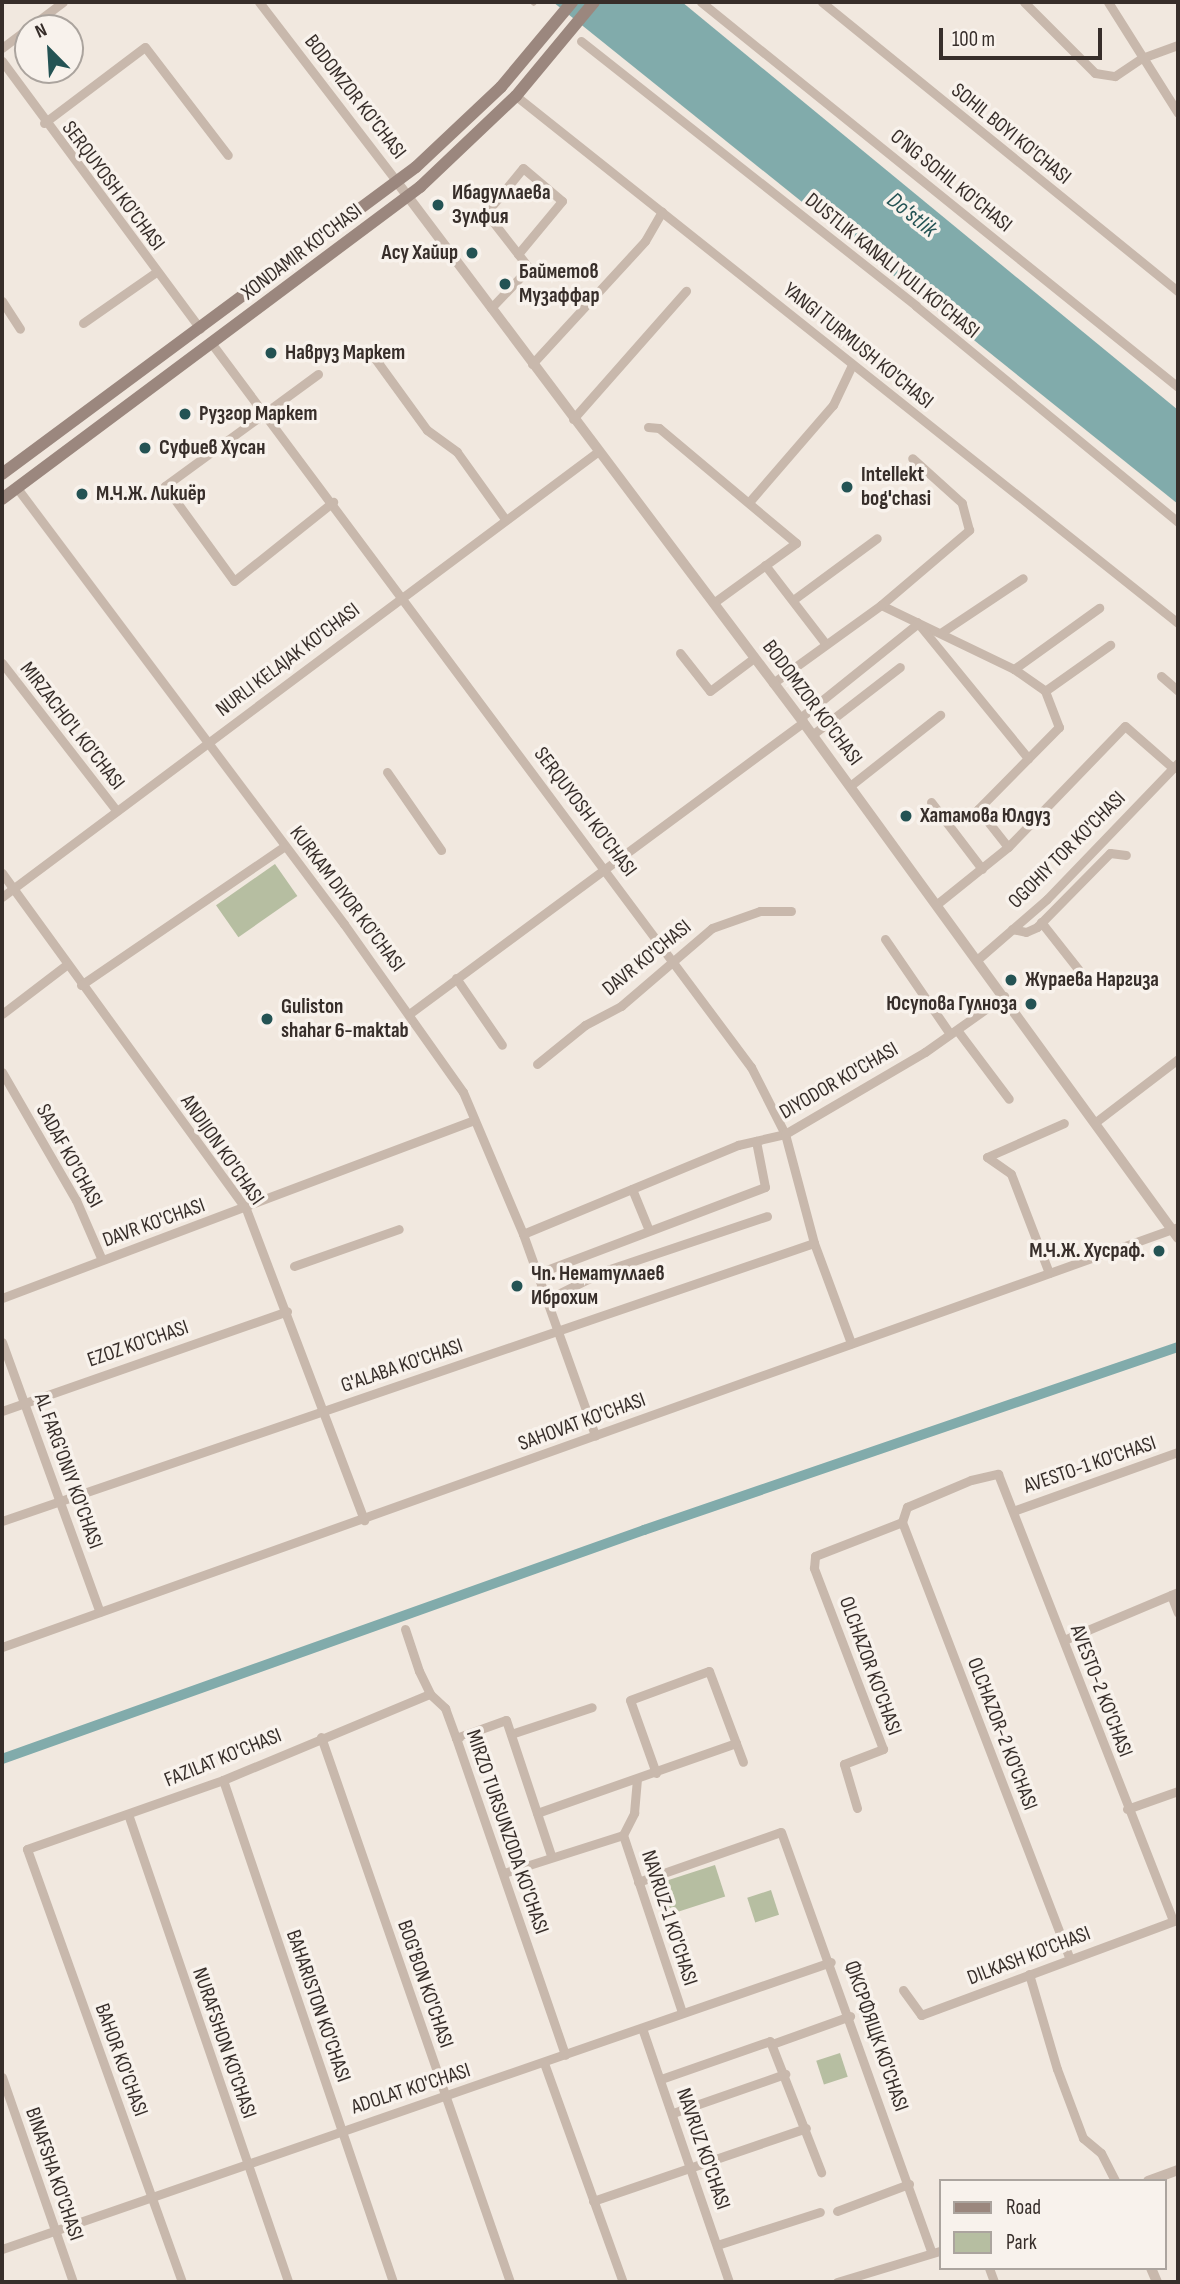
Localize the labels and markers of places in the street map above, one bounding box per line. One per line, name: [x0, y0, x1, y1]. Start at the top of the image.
place label: Ибадуллаева Зулфия: [452, 180, 551, 230]
marker: Ибадуллаева Зулфия: [430, 197, 446, 213]
place label: Асу Хайир: [382, 240, 458, 266]
marker: Асу Хайир: [464, 245, 480, 261]
place label: Байметов Музаффар: [519, 259, 599, 309]
marker: Байметов Музаффар: [497, 276, 513, 292]
place label: Навруз Маркет: [285, 340, 405, 366]
marker: Навруз Маркет: [263, 345, 279, 361]
place label: Рузгор Маркет: [199, 401, 317, 427]
marker: Рузгор Маркет: [177, 406, 193, 422]
place label: Суфиев Хусан: [159, 435, 265, 461]
marker: Суфиев Хусан: [137, 440, 153, 456]
place label: Intellekt bog'chasi: [861, 462, 931, 512]
marker: Intellekt bog'chasi: [839, 479, 855, 495]
place label: М.Ч.Ж. Ликиёр: [96, 481, 206, 507]
marker: М.Ч.Ж. Ликиёр: [74, 486, 90, 502]
place label: Хатамова Юлдуз: [920, 803, 1051, 829]
marker: Хатамова Юлдуз: [898, 808, 914, 824]
place label: Жураева Наргиза: [1025, 967, 1159, 993]
marker: Жураева Наргиза: [1003, 972, 1019, 988]
place label: Юсупова Гулноза: [886, 991, 1017, 1017]
place label: Guliston shahar 6-maktab: [281, 994, 409, 1044]
marker: Юсупова Гулноза: [1023, 996, 1039, 1012]
marker: Guliston shahar 6-maktab: [259, 1011, 275, 1027]
place label: М.Ч.Ж. Хусраф.: [1029, 1238, 1145, 1264]
marker: М.Ч.Ж. Хусраф.: [1151, 1243, 1167, 1259]
place label: Чп. Нематуллаев Иброхим: [531, 1261, 665, 1311]
marker: Чп. Нематуллаев Иброхим: [509, 1278, 525, 1294]

